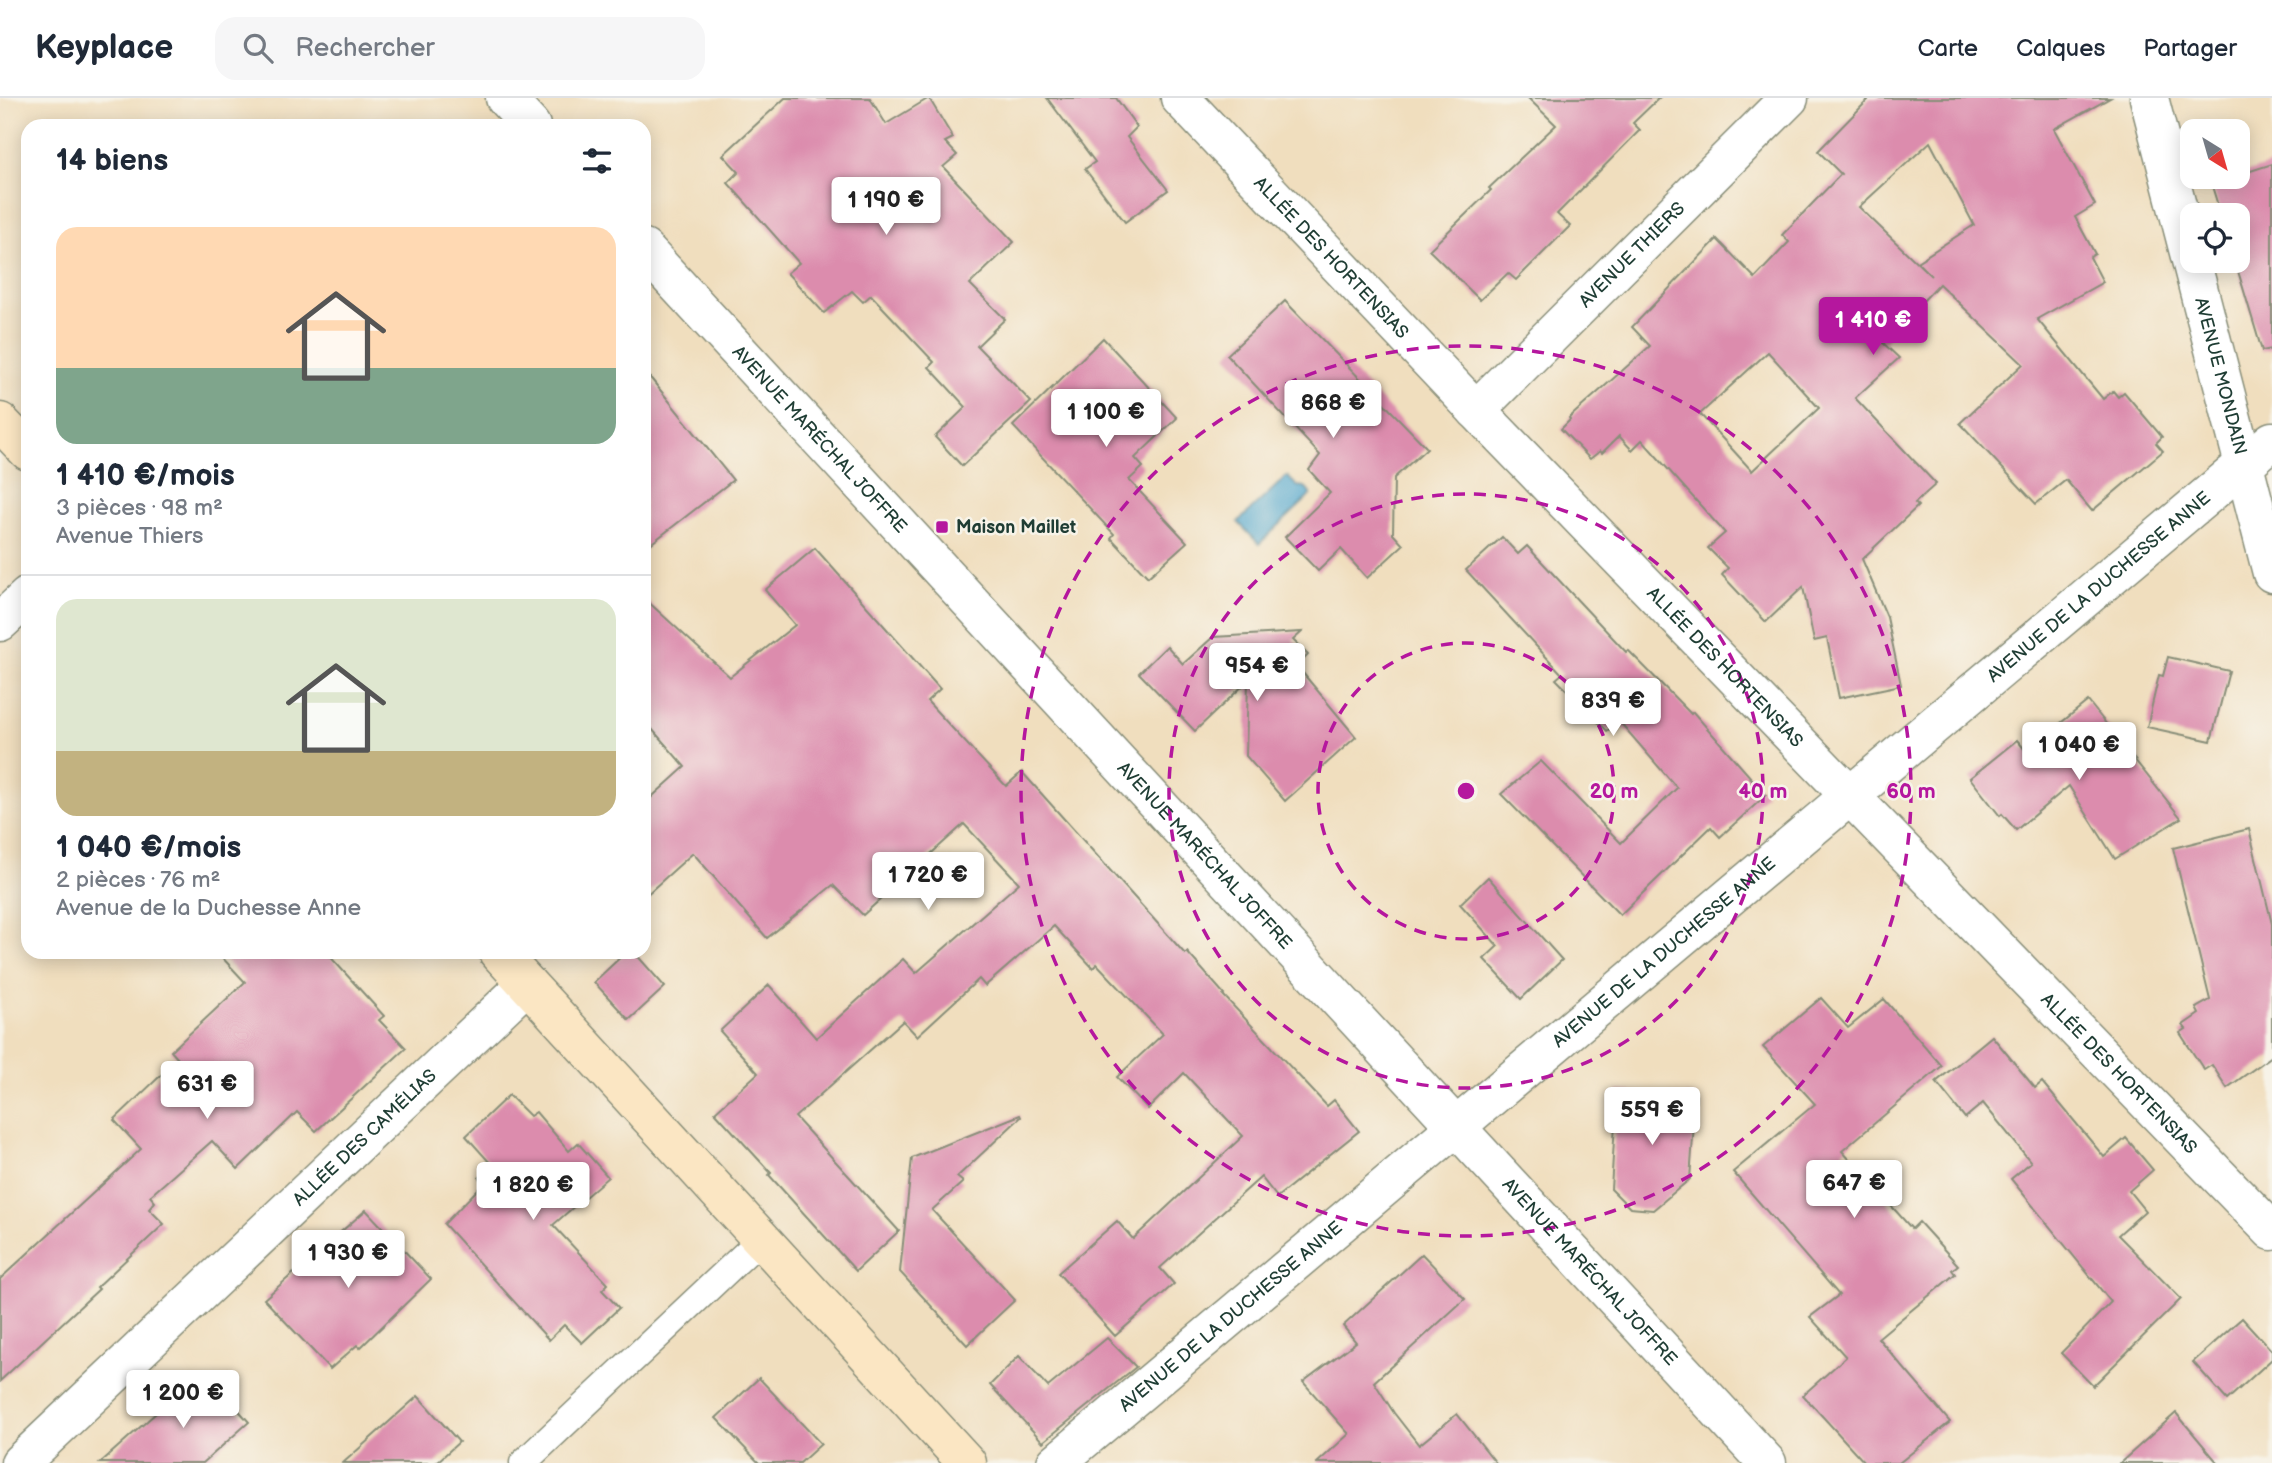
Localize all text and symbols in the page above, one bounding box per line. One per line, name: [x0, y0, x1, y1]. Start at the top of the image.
search box: [215, 17, 705, 80]
text: Keyplace: [35, 28, 173, 68]
icon: search: [239, 29, 277, 67]
text: Rechercher: [295, 33, 435, 64]
text: Carte: [1918, 34, 1978, 63]
text: Calques: [2016, 34, 2105, 63]
text: Partager: [2143, 34, 2237, 63]
north arrow: [2180, 119, 2250, 189]
map controls: [2180, 119, 2250, 273]
icon: filters: [578, 142, 616, 180]
text: 14 biens: [56, 143, 168, 179]
street label: ALLÉE DES HORTENSIAS: [1250, 172, 1413, 343]
pin: 1 190 €: [821, 178, 951, 237]
text: 1 190 €: [848, 186, 924, 214]
street label: AVENUE THIERS: [1575, 198, 1689, 312]
button: locate: [2180, 203, 2250, 273]
icon: home: [273, 273, 399, 399]
street label: AVENUE MONDAIN: [2191, 295, 2251, 457]
pin: 1 410 €: [1808, 298, 1938, 357]
text: 1 410 €: [1835, 306, 1911, 334]
street label: AVENUE MARÉCHAL JOFFRE: [728, 341, 912, 537]
pin: 868 €: [1284, 380, 1382, 440]
text: 868 €: [1300, 389, 1366, 417]
pin: 1 100 €: [1041, 390, 1171, 449]
text: 1 100 €: [1067, 398, 1145, 426]
text: 1 410 €/mois: [56, 458, 235, 494]
street label: AVENUE DE LA DUCHESSE ANNE: [1983, 487, 2214, 686]
text: 3 pièces · 98 m²: [56, 494, 223, 522]
place label: Maison Maillet: [956, 517, 1076, 538]
marker: Maison Maillet: [934, 519, 950, 535]
text: Avenue Thiers: [56, 522, 203, 550]
street label: ALLÉE DES HORTENSIAS: [1643, 582, 1808, 752]
pin: 954 €: [1208, 644, 1306, 703]
icon: home: [273, 645, 399, 771]
text: 954 €: [1225, 652, 1289, 680]
pin: 839 €: [1564, 678, 1662, 738]
text: 839 €: [1581, 687, 1645, 715]
pin: 1 040 €: [2014, 722, 2144, 782]
text: 1 040 €: [2038, 731, 2120, 759]
street label: AVENUE MARÉCHAL JOFFRE: [1113, 758, 1297, 953]
centre of rings: [1454, 779, 1478, 803]
text: 20 m: [1590, 779, 1638, 804]
text: 40 m: [1738, 779, 1788, 804]
text: 60 m: [1886, 779, 1936, 804]
text: 1 040 €/mois: [56, 830, 241, 866]
pin: 1 720 €: [863, 852, 993, 912]
street label: AVENUE DE LA DUCHESSE ANNE: [1548, 852, 1780, 1052]
text: 1 720 €: [888, 861, 968, 889]
text: 2 pièces · 76 m²: [56, 866, 221, 894]
text: Avenue de la Duchesse Anne: [56, 894, 361, 922]
street label: ALLÉE DES HORTENSIAS: [2037, 989, 2202, 1158]
pin: 631 €: [158, 1062, 256, 1121]
street label: ALLÉE DES CAMÉLIAS: [289, 1065, 441, 1210]
text: 631 €: [177, 1070, 237, 1098]
pin: 559 €: [1603, 1088, 1701, 1147]
text: 559 €: [1620, 1096, 1684, 1124]
pin: 647 €: [1805, 1160, 1903, 1220]
pin: 1 820 €: [468, 1162, 598, 1222]
text: 647 €: [1822, 1169, 1886, 1197]
text: 1 820 €: [493, 1171, 573, 1199]
street label: AVENUE MARÉCHAL JOFFRE: [1498, 1174, 1682, 1370]
street label: AVENUE DE LA DUCHESSE ANNE: [1115, 1217, 1346, 1416]
pin: 1 930 €: [283, 1230, 413, 1290]
text: 1 930 €: [308, 1239, 388, 1267]
pin: 1 200 €: [118, 1370, 248, 1430]
text: 1 200 €: [142, 1379, 224, 1407]

